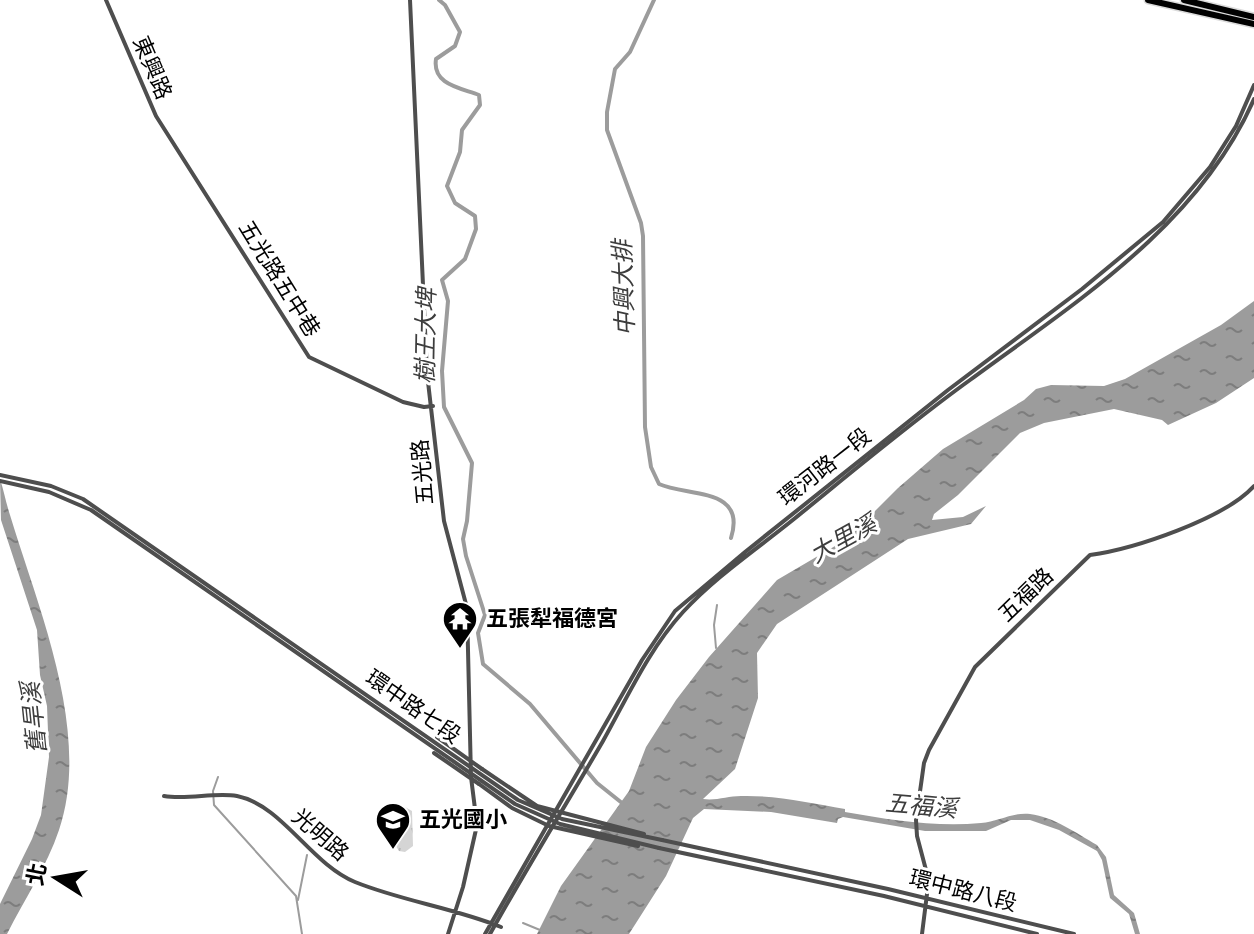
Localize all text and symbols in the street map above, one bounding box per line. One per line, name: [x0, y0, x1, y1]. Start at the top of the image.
street label: 東興路: [127, 33, 177, 103]
street label: 五光路五中巷: [233, 216, 325, 342]
water label: 中興大排: [608, 237, 640, 336]
water label: 樹王大埤: [411, 285, 441, 384]
street label: 環河路一段: [774, 423, 876, 511]
street label: 五光路: [407, 438, 439, 506]
water label: 大里溪: [805, 508, 884, 569]
street label: 五福路: [993, 563, 1059, 627]
temple icon: 五張犁福德宮: [441, 600, 479, 650]
place label: 五張犁福德宮: [486, 606, 618, 632]
street label: 環中路七段: [360, 665, 466, 749]
water label: 舊旱溪: [16, 678, 52, 755]
water label: 五福溪: [884, 789, 961, 823]
school or university icon: 五光國小: [374, 801, 412, 851]
street label: 光明路: [287, 804, 353, 866]
place label: 五光國小: [419, 807, 507, 833]
north arrow: [16, 838, 96, 918]
text: 北: [22, 861, 52, 888]
street label: 環中路八段: [906, 865, 1020, 917]

